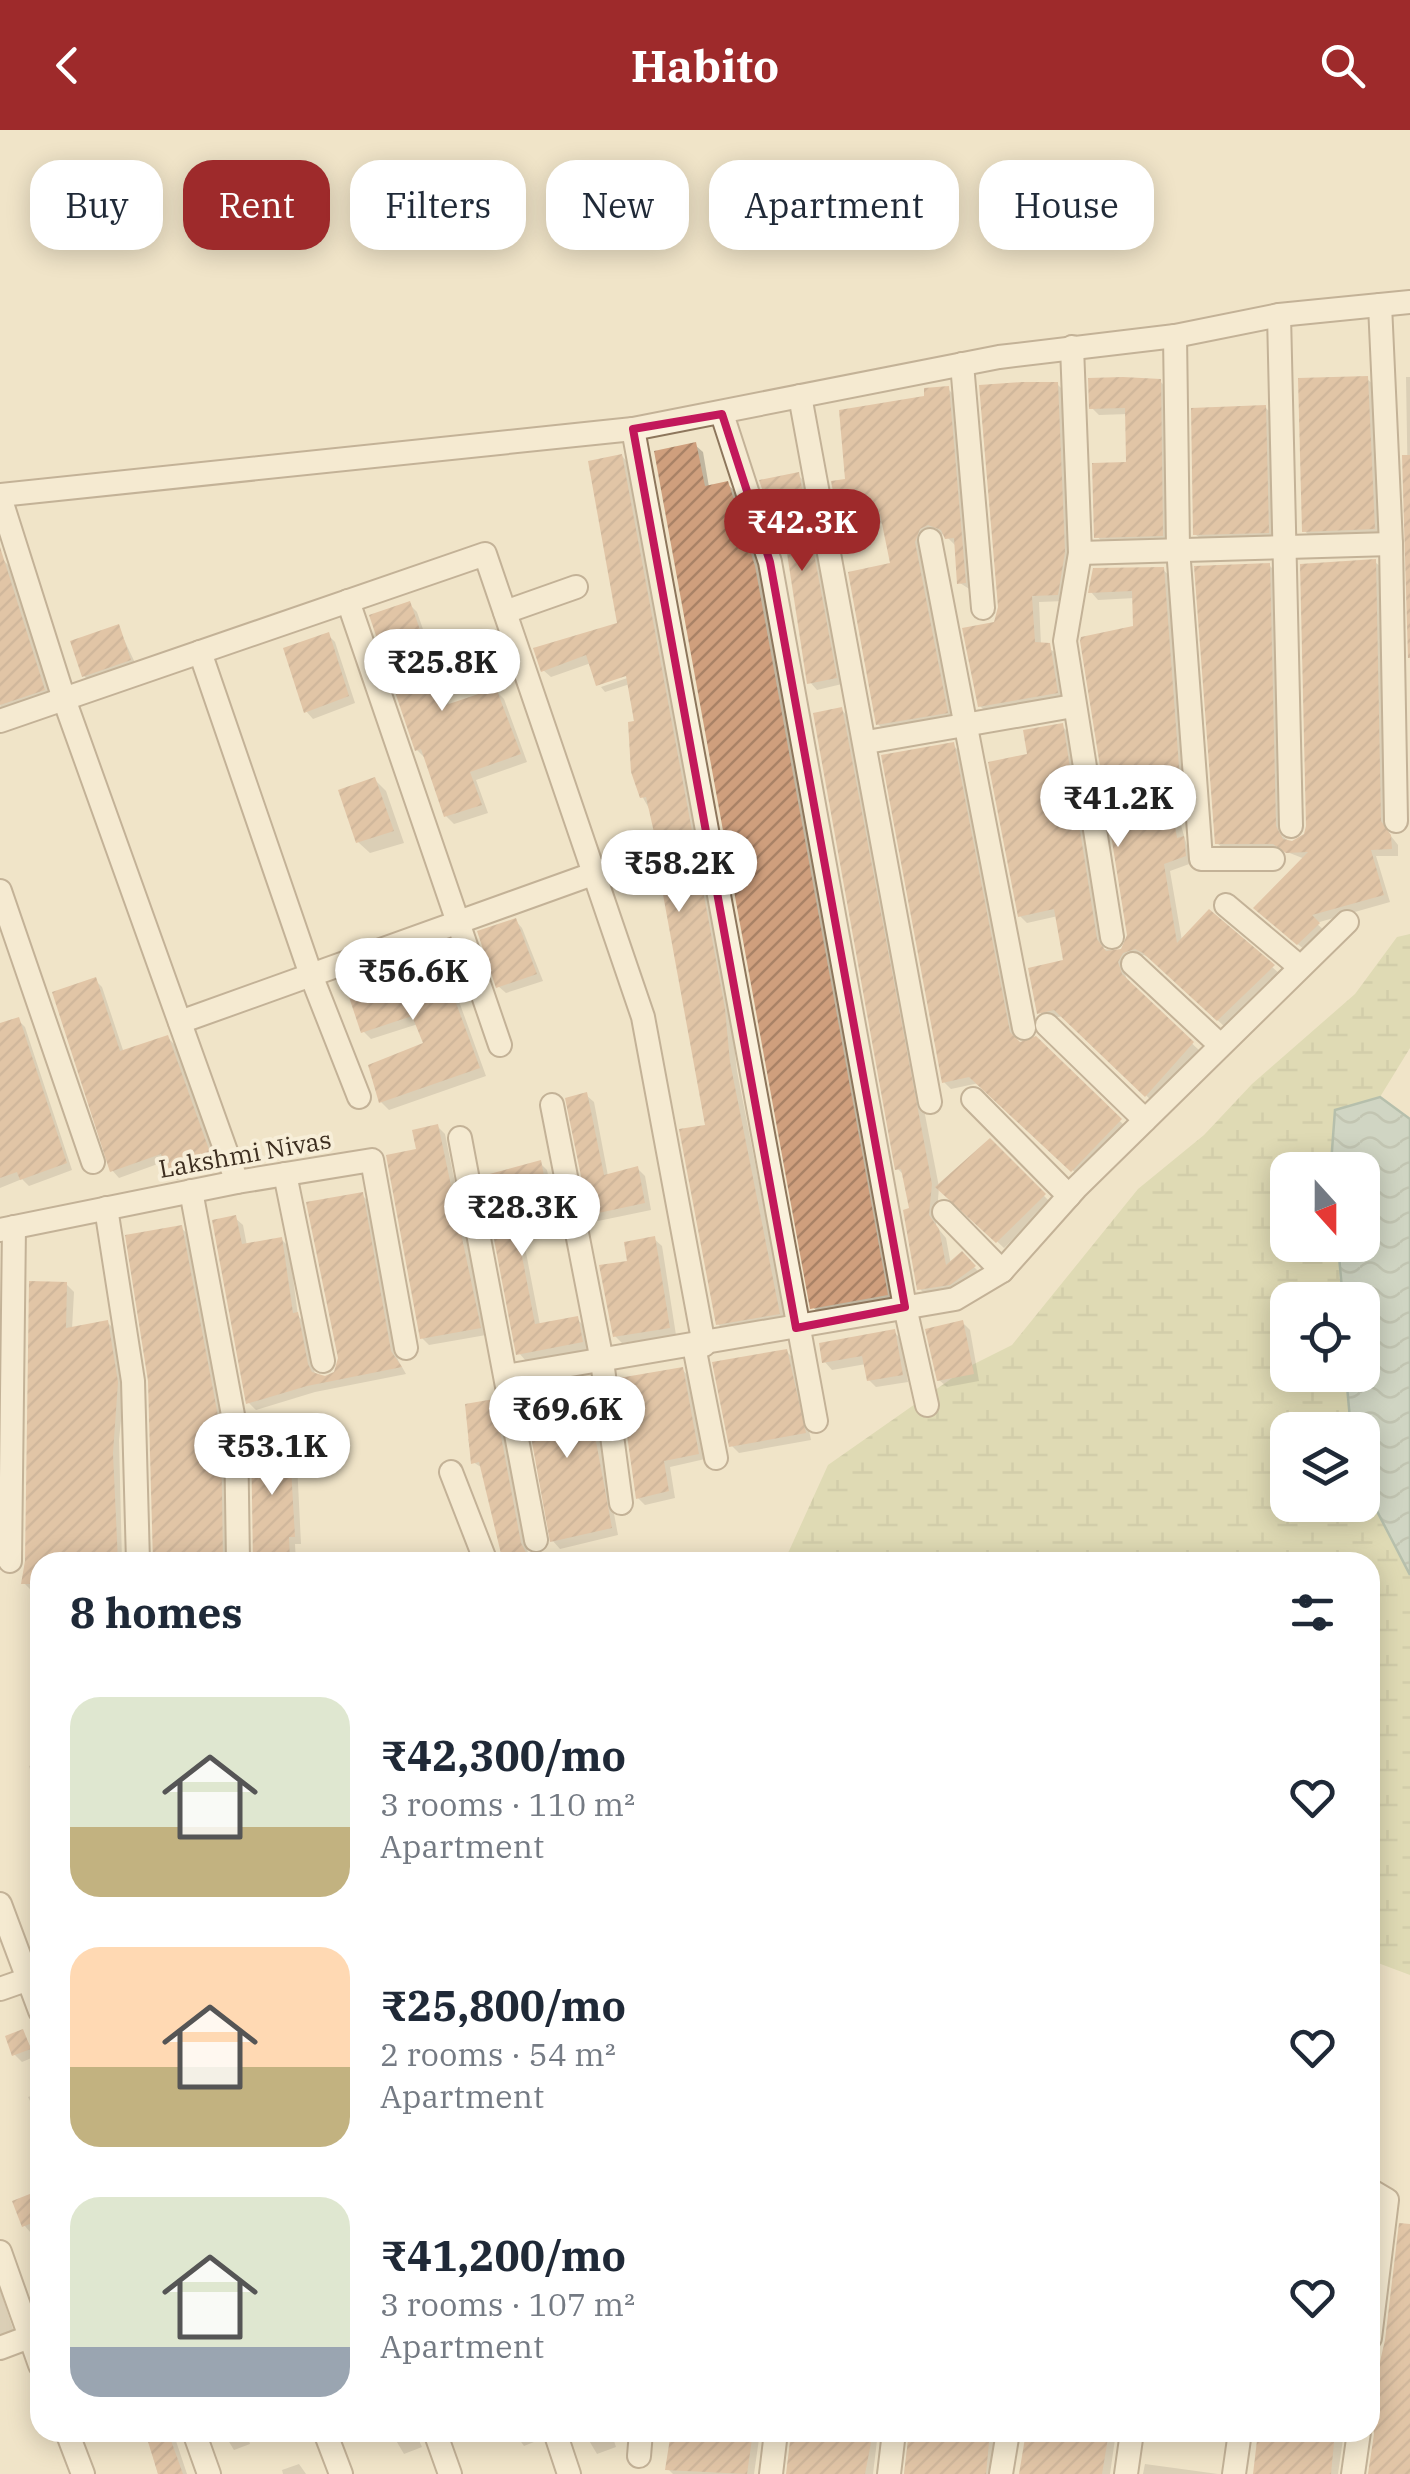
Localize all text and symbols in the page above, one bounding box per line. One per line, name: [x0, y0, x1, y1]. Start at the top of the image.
text: Habito: [631, 36, 779, 94]
icon: back: [40, 38, 95, 93]
icon: search: [1315, 38, 1370, 93]
chip: Buy: [30, 160, 163, 250]
chip: Rent: [183, 160, 330, 250]
chip: Filters: [350, 160, 526, 250]
chip: New: [546, 160, 689, 250]
chip: Apartment: [709, 160, 959, 250]
chip: House: [979, 160, 1154, 250]
pin: ₹42.3K: [721, 489, 883, 574]
text: ₹42.3K: [746, 500, 858, 542]
pin: ₹25.8K: [361, 629, 523, 714]
text: ₹25.8K: [386, 640, 498, 682]
pin: ₹41.2K: [1037, 765, 1199, 850]
text: ₹41.2K: [1062, 776, 1174, 818]
pin: ₹58.2K: [598, 830, 760, 915]
text: ₹58.2K: [623, 841, 735, 883]
pin: ₹56.6K: [332, 938, 494, 1023]
text: ₹56.6K: [357, 949, 469, 991]
street label: Lakshmi Nivas: [156, 1122, 334, 1185]
north arrow: [1270, 1152, 1380, 1262]
map controls: [1270, 1152, 1380, 1522]
pin: ₹28.3K: [441, 1174, 603, 1259]
text: ₹28.3K: [466, 1185, 578, 1227]
button: locate: [1270, 1282, 1380, 1392]
pin: ₹69.6K: [486, 1376, 648, 1461]
text: ₹69.6K: [511, 1387, 623, 1429]
button: layers: [1270, 1412, 1380, 1522]
pin: ₹53.1K: [191, 1413, 353, 1498]
text: ₹53.1K: [216, 1424, 328, 1466]
text: 8 homes: [70, 1585, 243, 1640]
icon: filters: [1285, 1585, 1340, 1640]
text: ₹42,300/mo: [380, 1728, 626, 1783]
icon: home: [150, 1737, 270, 1857]
icon: heart: [1285, 1770, 1340, 1825]
text: 3 rooms · 110 m²: [380, 1783, 635, 1825]
text: Apartment: [380, 1825, 544, 1867]
text: ₹25,800/mo: [380, 1978, 626, 2033]
icon: home: [150, 1987, 270, 2107]
icon: heart: [1285, 2020, 1340, 2075]
text: 2 rooms · 54 m²: [380, 2033, 616, 2075]
text: Apartment: [380, 2075, 544, 2117]
text: ₹41,200/mo: [380, 2228, 626, 2283]
icon: home: [150, 2237, 270, 2357]
icon: heart: [1285, 2270, 1340, 2325]
text: 3 rooms · 107 m²: [380, 2283, 635, 2325]
text: Apartment: [380, 2325, 544, 2367]

